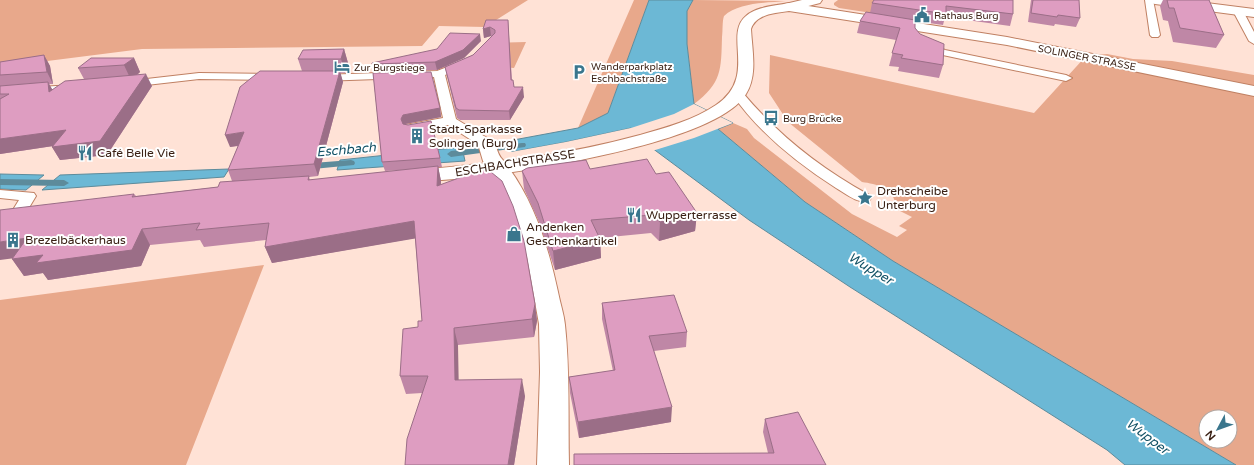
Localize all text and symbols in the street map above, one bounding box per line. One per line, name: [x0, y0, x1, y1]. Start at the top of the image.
public building icon: Rathaus Burg: [913, 6, 931, 24]
place label: Rathaus Burg: [934, 10, 999, 22]
street label: SOLINGER STRASSE: [1037, 43, 1137, 73]
hotel icon: Zur Burgstiege: [333, 58, 351, 76]
place label: Wanderparkplatz Eschbachstraße: [591, 61, 673, 85]
place label: Zur Burgstiege: [354, 62, 425, 74]
parking icon: Wanderparkplatz Eschbachstraße: [570, 63, 588, 81]
bus stop icon: Burg Brücke: [762, 109, 780, 127]
place label: Burg Brücke: [783, 113, 842, 125]
place label: Stadt-Sparkasse Solingen (Burg): [429, 122, 522, 150]
building icon: Stadt-Sparkasse Solingen (Burg): [408, 127, 426, 145]
water label: Eschbach: [316, 139, 378, 161]
restaurant icon: Café Belle Vie: [76, 144, 94, 162]
place label: Café Belle Vie: [97, 146, 175, 160]
street label: ESCHBACHSTRASSE: [454, 147, 576, 179]
place label: Drehscheibe Unterburg: [877, 184, 948, 212]
place icon: Drehscheibe Unterburg: [856, 189, 874, 207]
restaurant icon: Wupperterrasse: [625, 206, 643, 224]
place label: Wupperterrasse: [646, 208, 737, 222]
place label: Andenken Geschenkartikel: [526, 220, 617, 248]
shop icon: Andenken Geschenkartikel: [505, 225, 523, 243]
building icon: Brezelbäckerhaus: [4, 231, 22, 249]
place label: Brezelbäckerhaus: [25, 233, 126, 247]
water label: Wupper: [845, 249, 897, 289]
north arrow: [1198, 409, 1238, 449]
water label: Wupper: [1123, 416, 1174, 459]
text: N: [1203, 428, 1219, 443]

